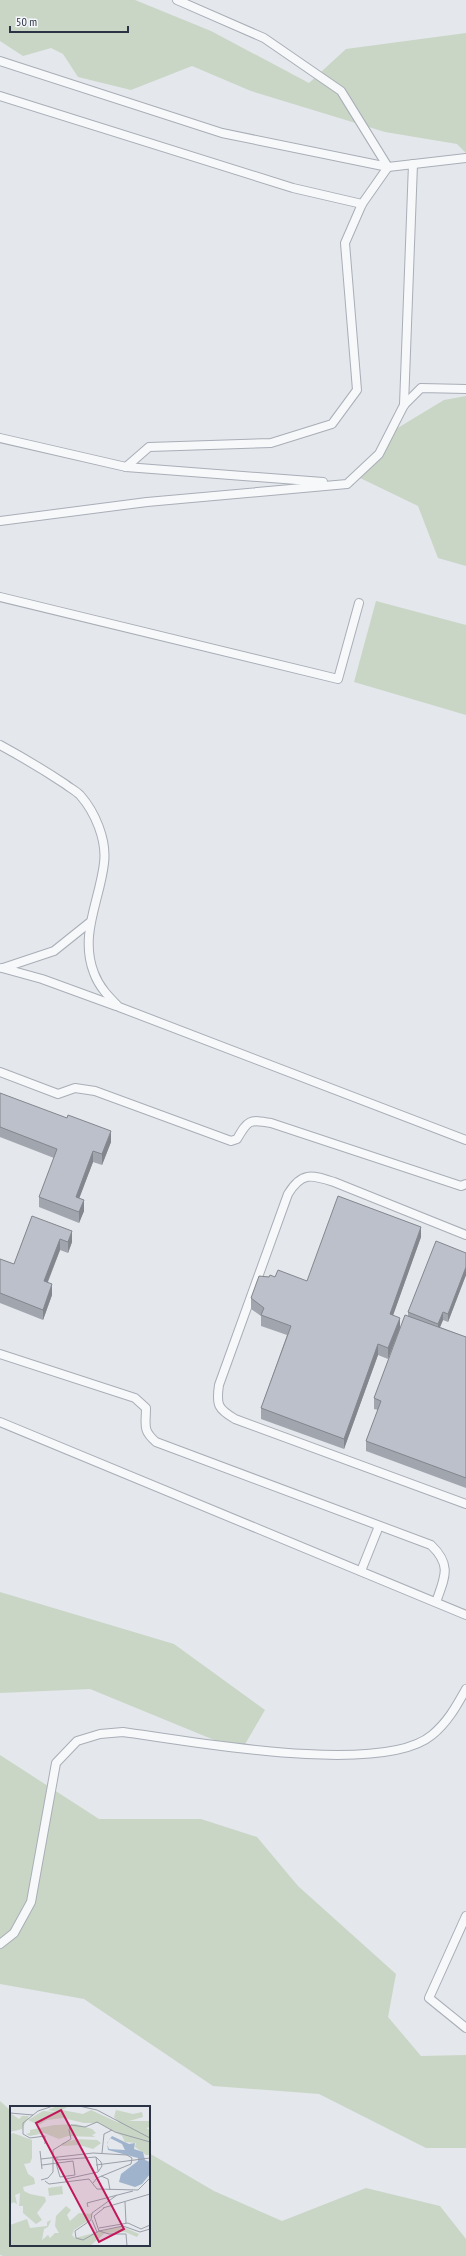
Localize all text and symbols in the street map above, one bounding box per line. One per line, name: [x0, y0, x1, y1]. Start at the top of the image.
scale bar: [10, 8, 128, 34]
text: 50 m: [16, 14, 37, 29]
inset map: [10, 2106, 150, 2246]

